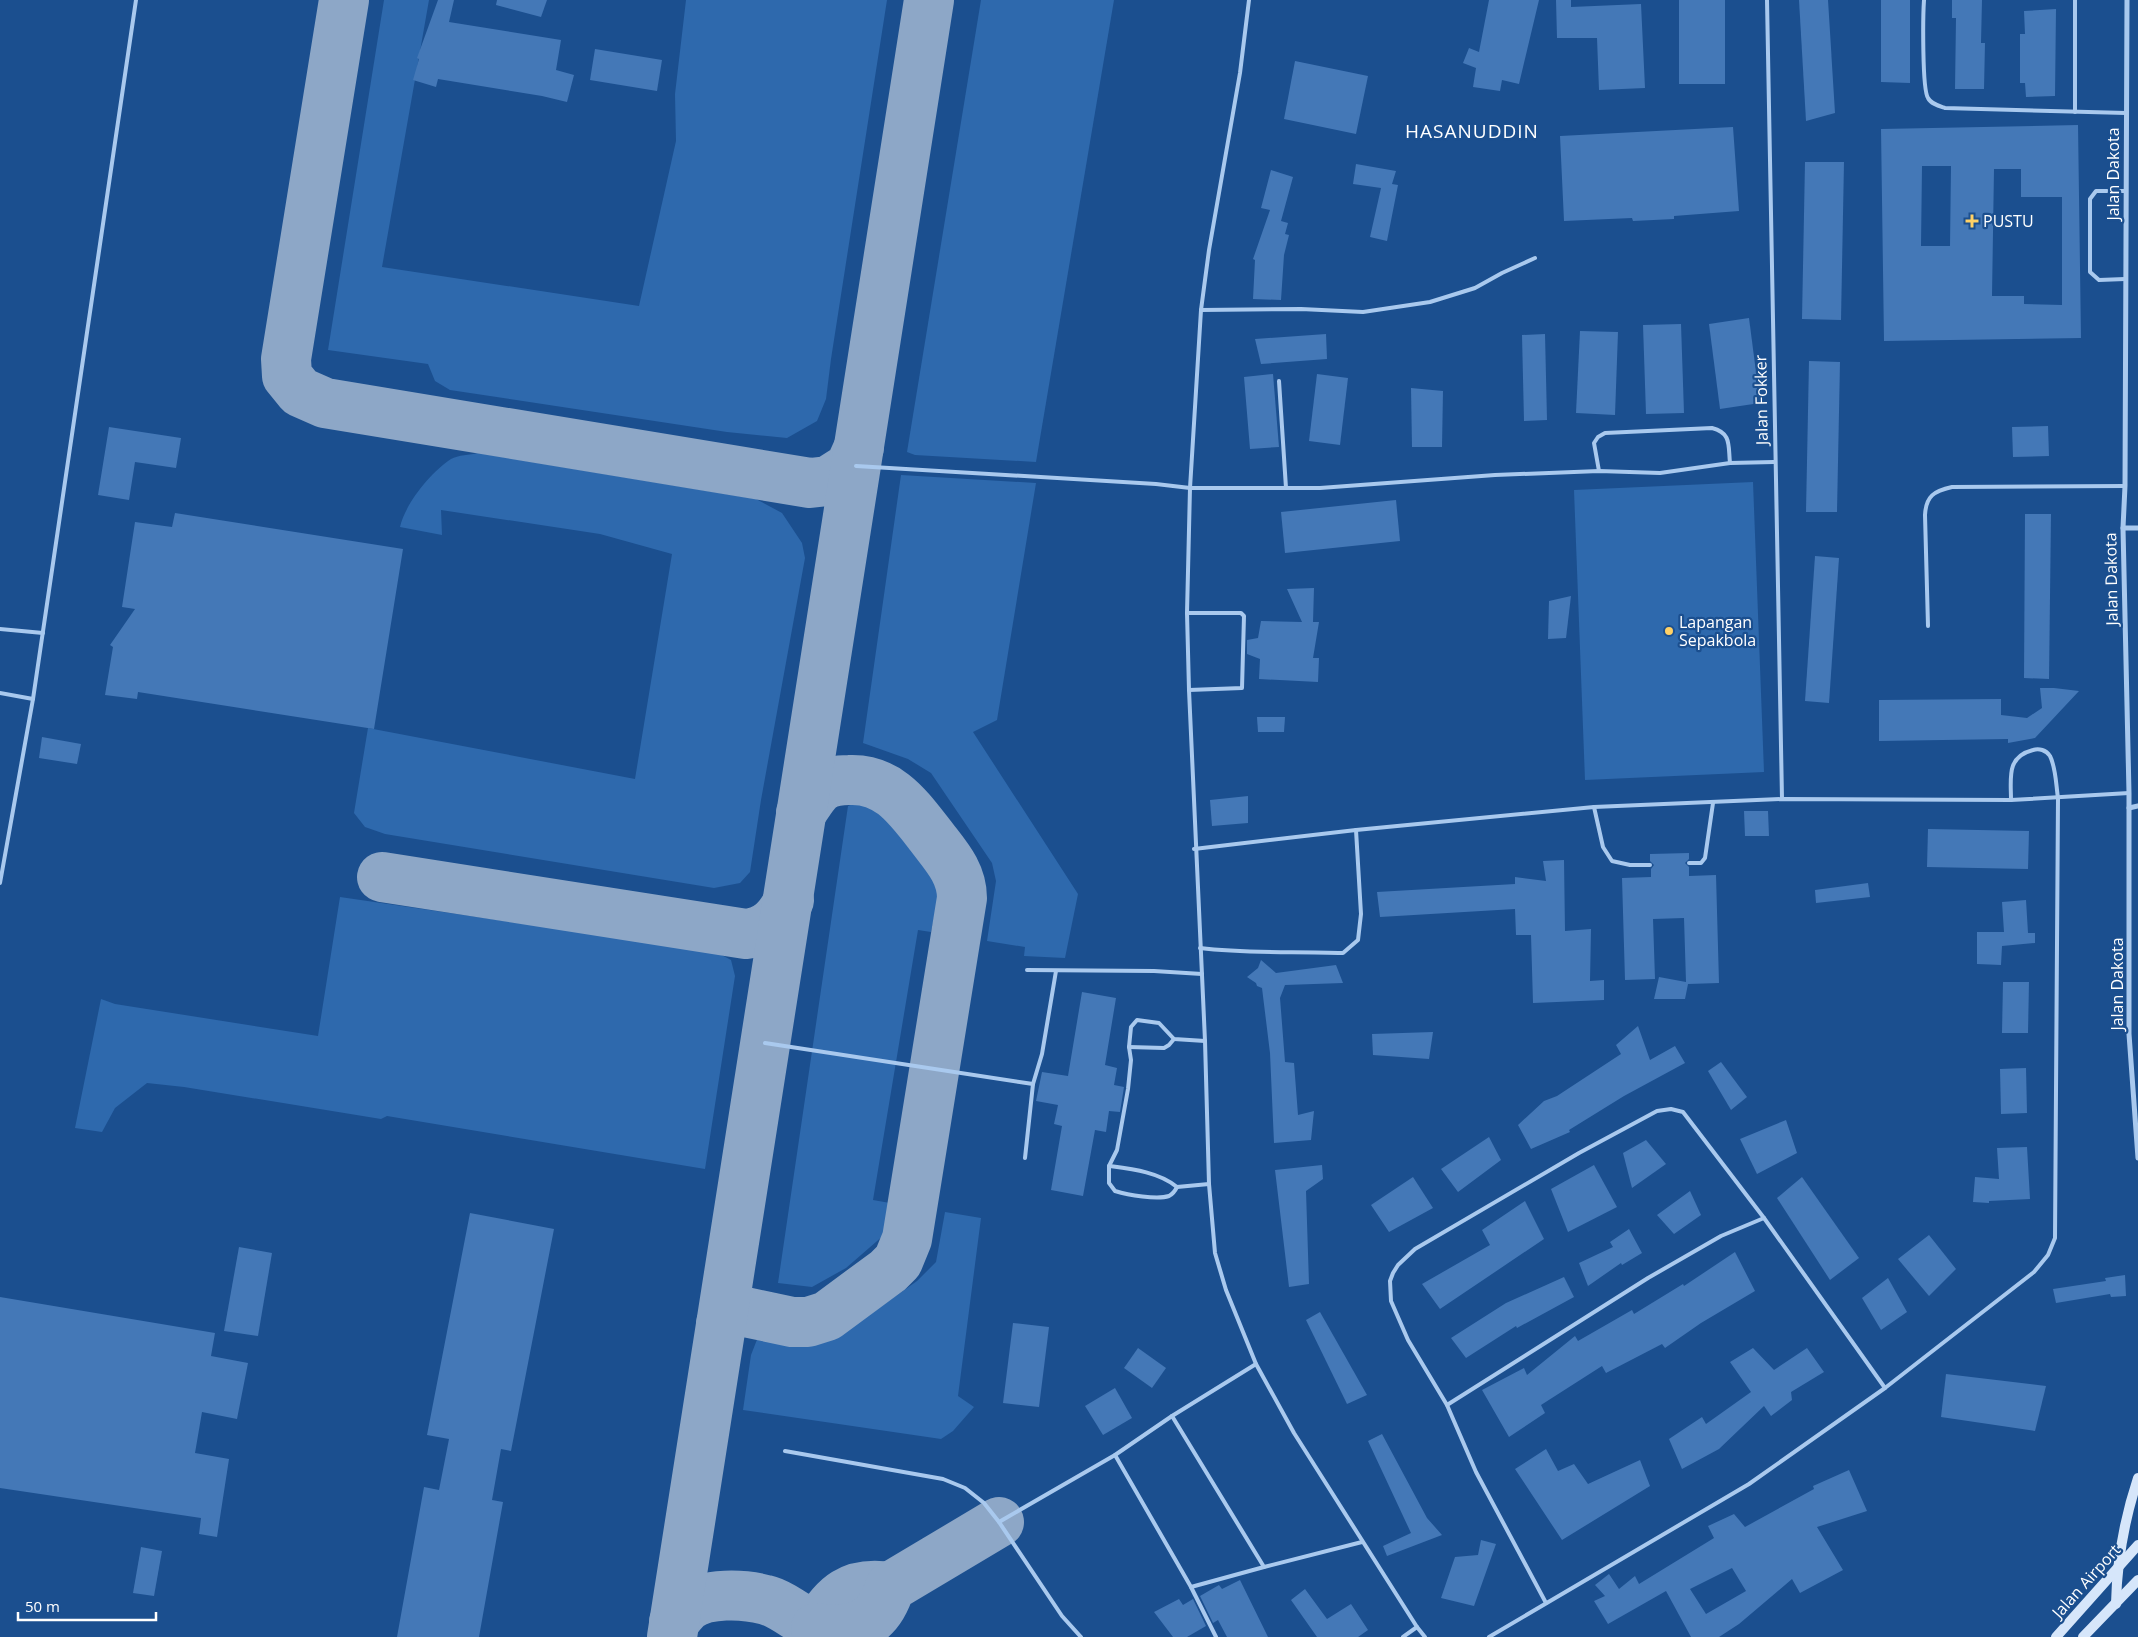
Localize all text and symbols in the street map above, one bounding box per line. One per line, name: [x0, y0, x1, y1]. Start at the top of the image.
district label: HASANUDDIN: [1405, 118, 1539, 144]
street label: Jalan Dakota: [2102, 127, 2124, 223]
place label: PUSTU: [1983, 210, 2034, 232]
marker: PUSTU: [1965, 214, 1979, 228]
street label: Jalan Fokker: [1749, 354, 1773, 447]
street label: Jalan Dakota: [2099, 532, 2123, 628]
place label: Lapangan Sepakbola: [1679, 611, 1756, 651]
marker: Lapangan Sepakbola: [1663, 625, 1675, 637]
street label: Jalan Dakota: [2106, 937, 2128, 1033]
street label: Jalan Airport: [2046, 1539, 2125, 1624]
scale bar: [18, 1590, 155, 1622]
text: 50 m: [25, 1596, 60, 1616]

